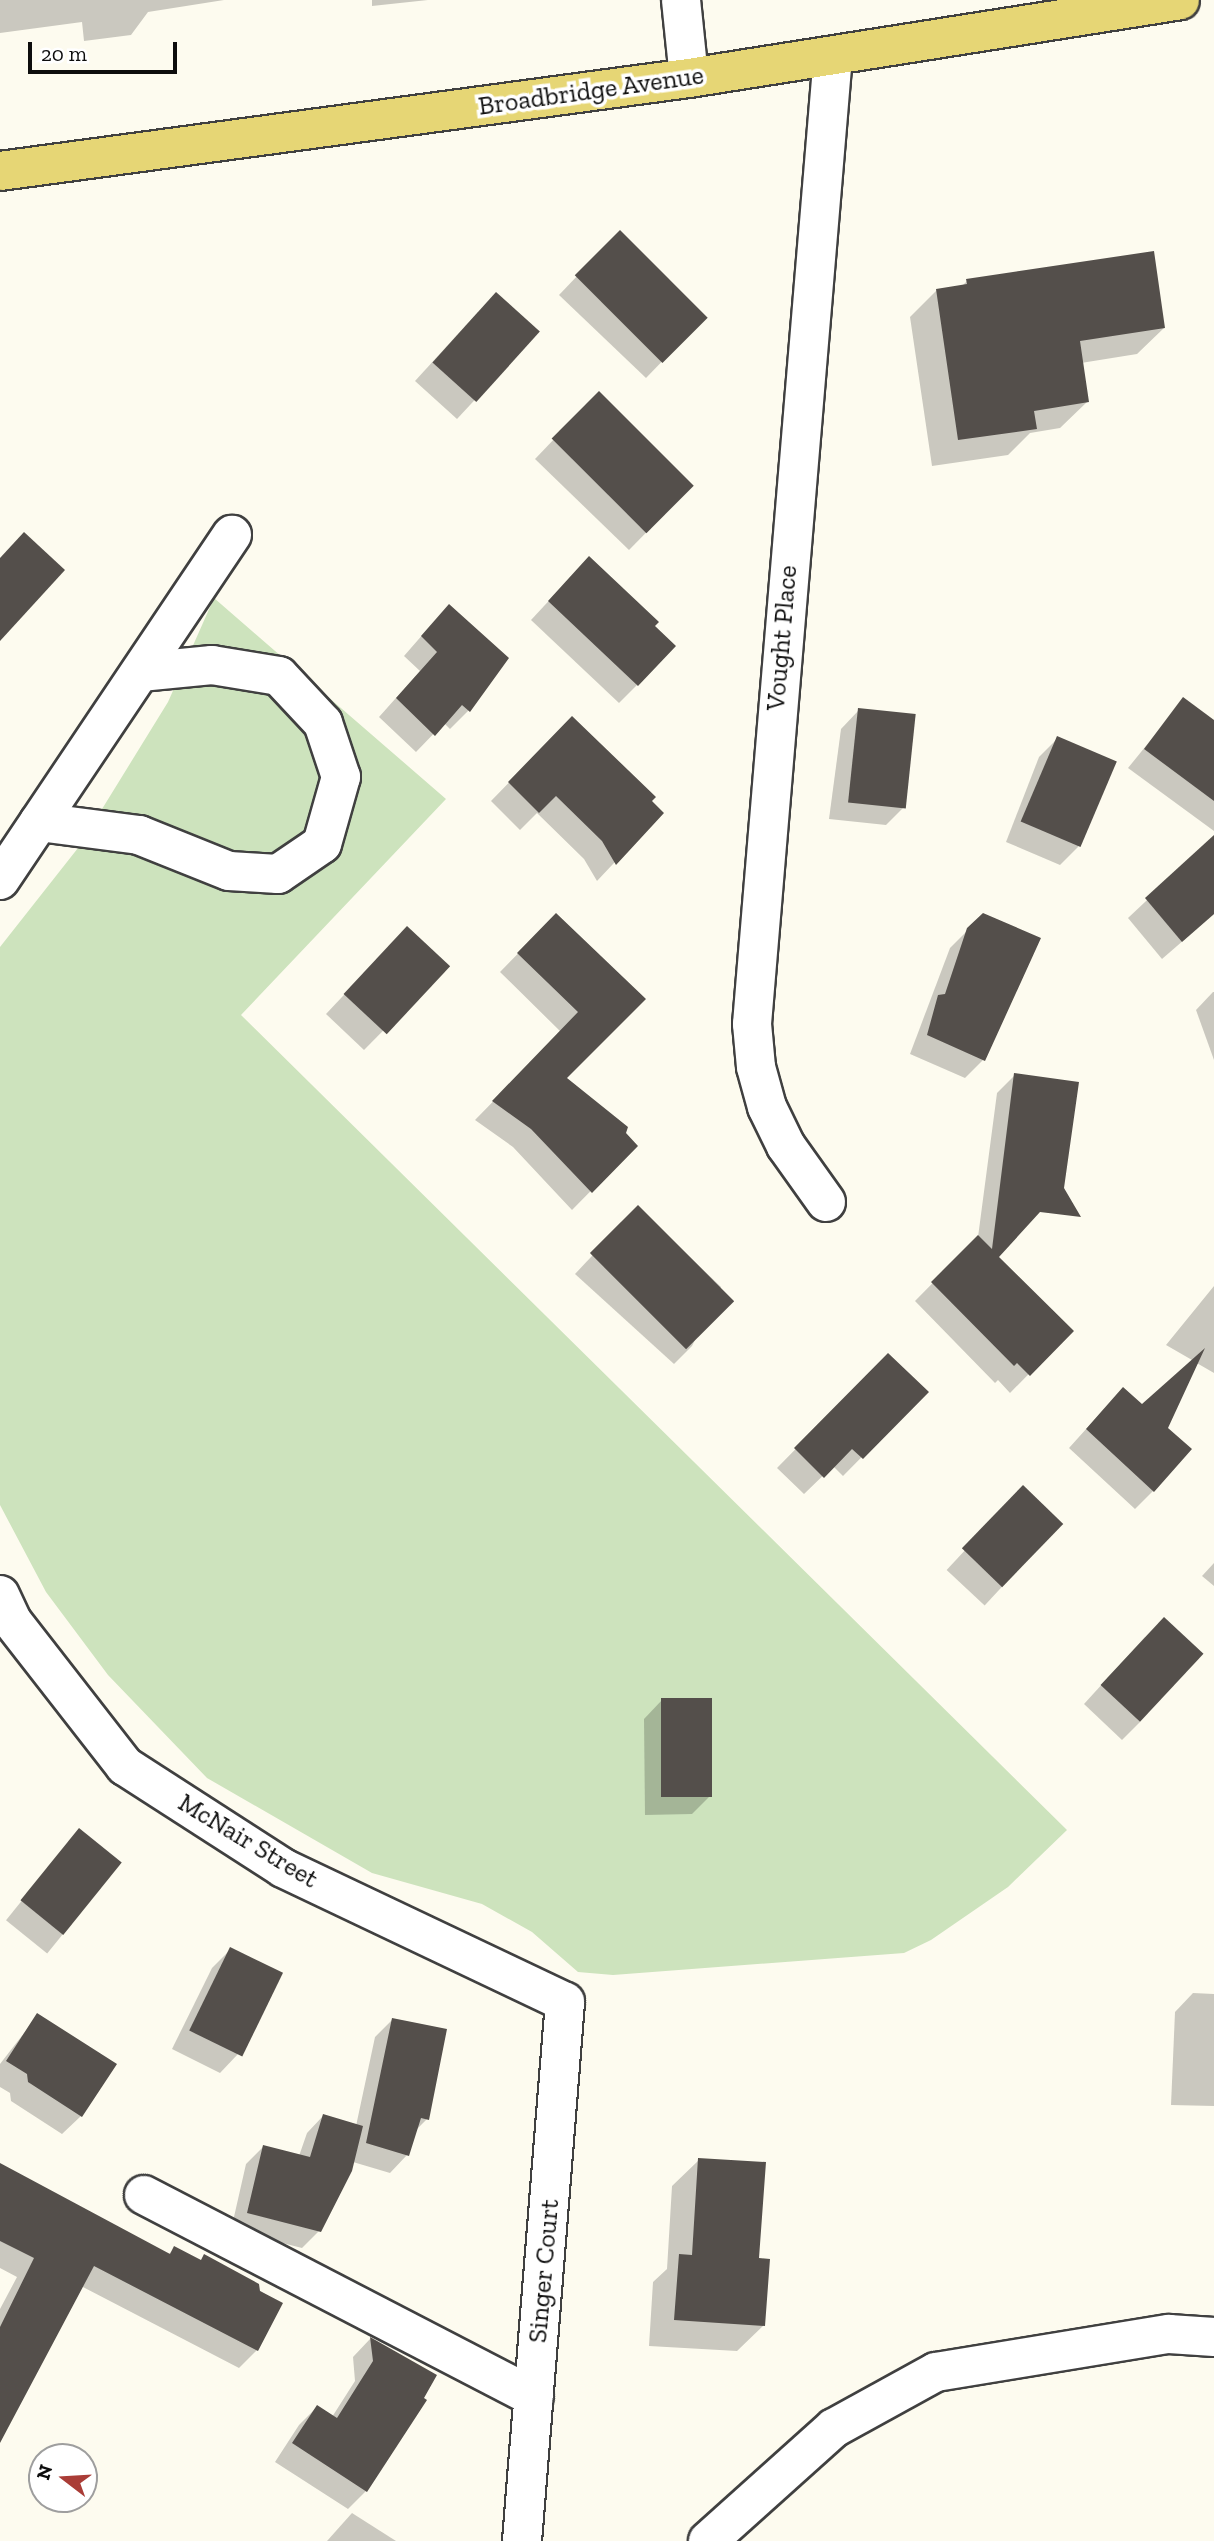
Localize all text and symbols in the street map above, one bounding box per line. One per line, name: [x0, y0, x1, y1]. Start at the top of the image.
scale bar: [32, 28, 180, 72]
text: 20 m: [41, 41, 87, 66]
street label: Broadbridge Avenue: [476, 60, 706, 122]
street label: Vought Place: [760, 564, 804, 712]
street label: McNair Street: [172, 1787, 324, 1895]
street label: Singer Court: [522, 2198, 566, 2344]
north arrow: [28, 2443, 98, 2513]
text: N: [31, 2462, 57, 2483]

